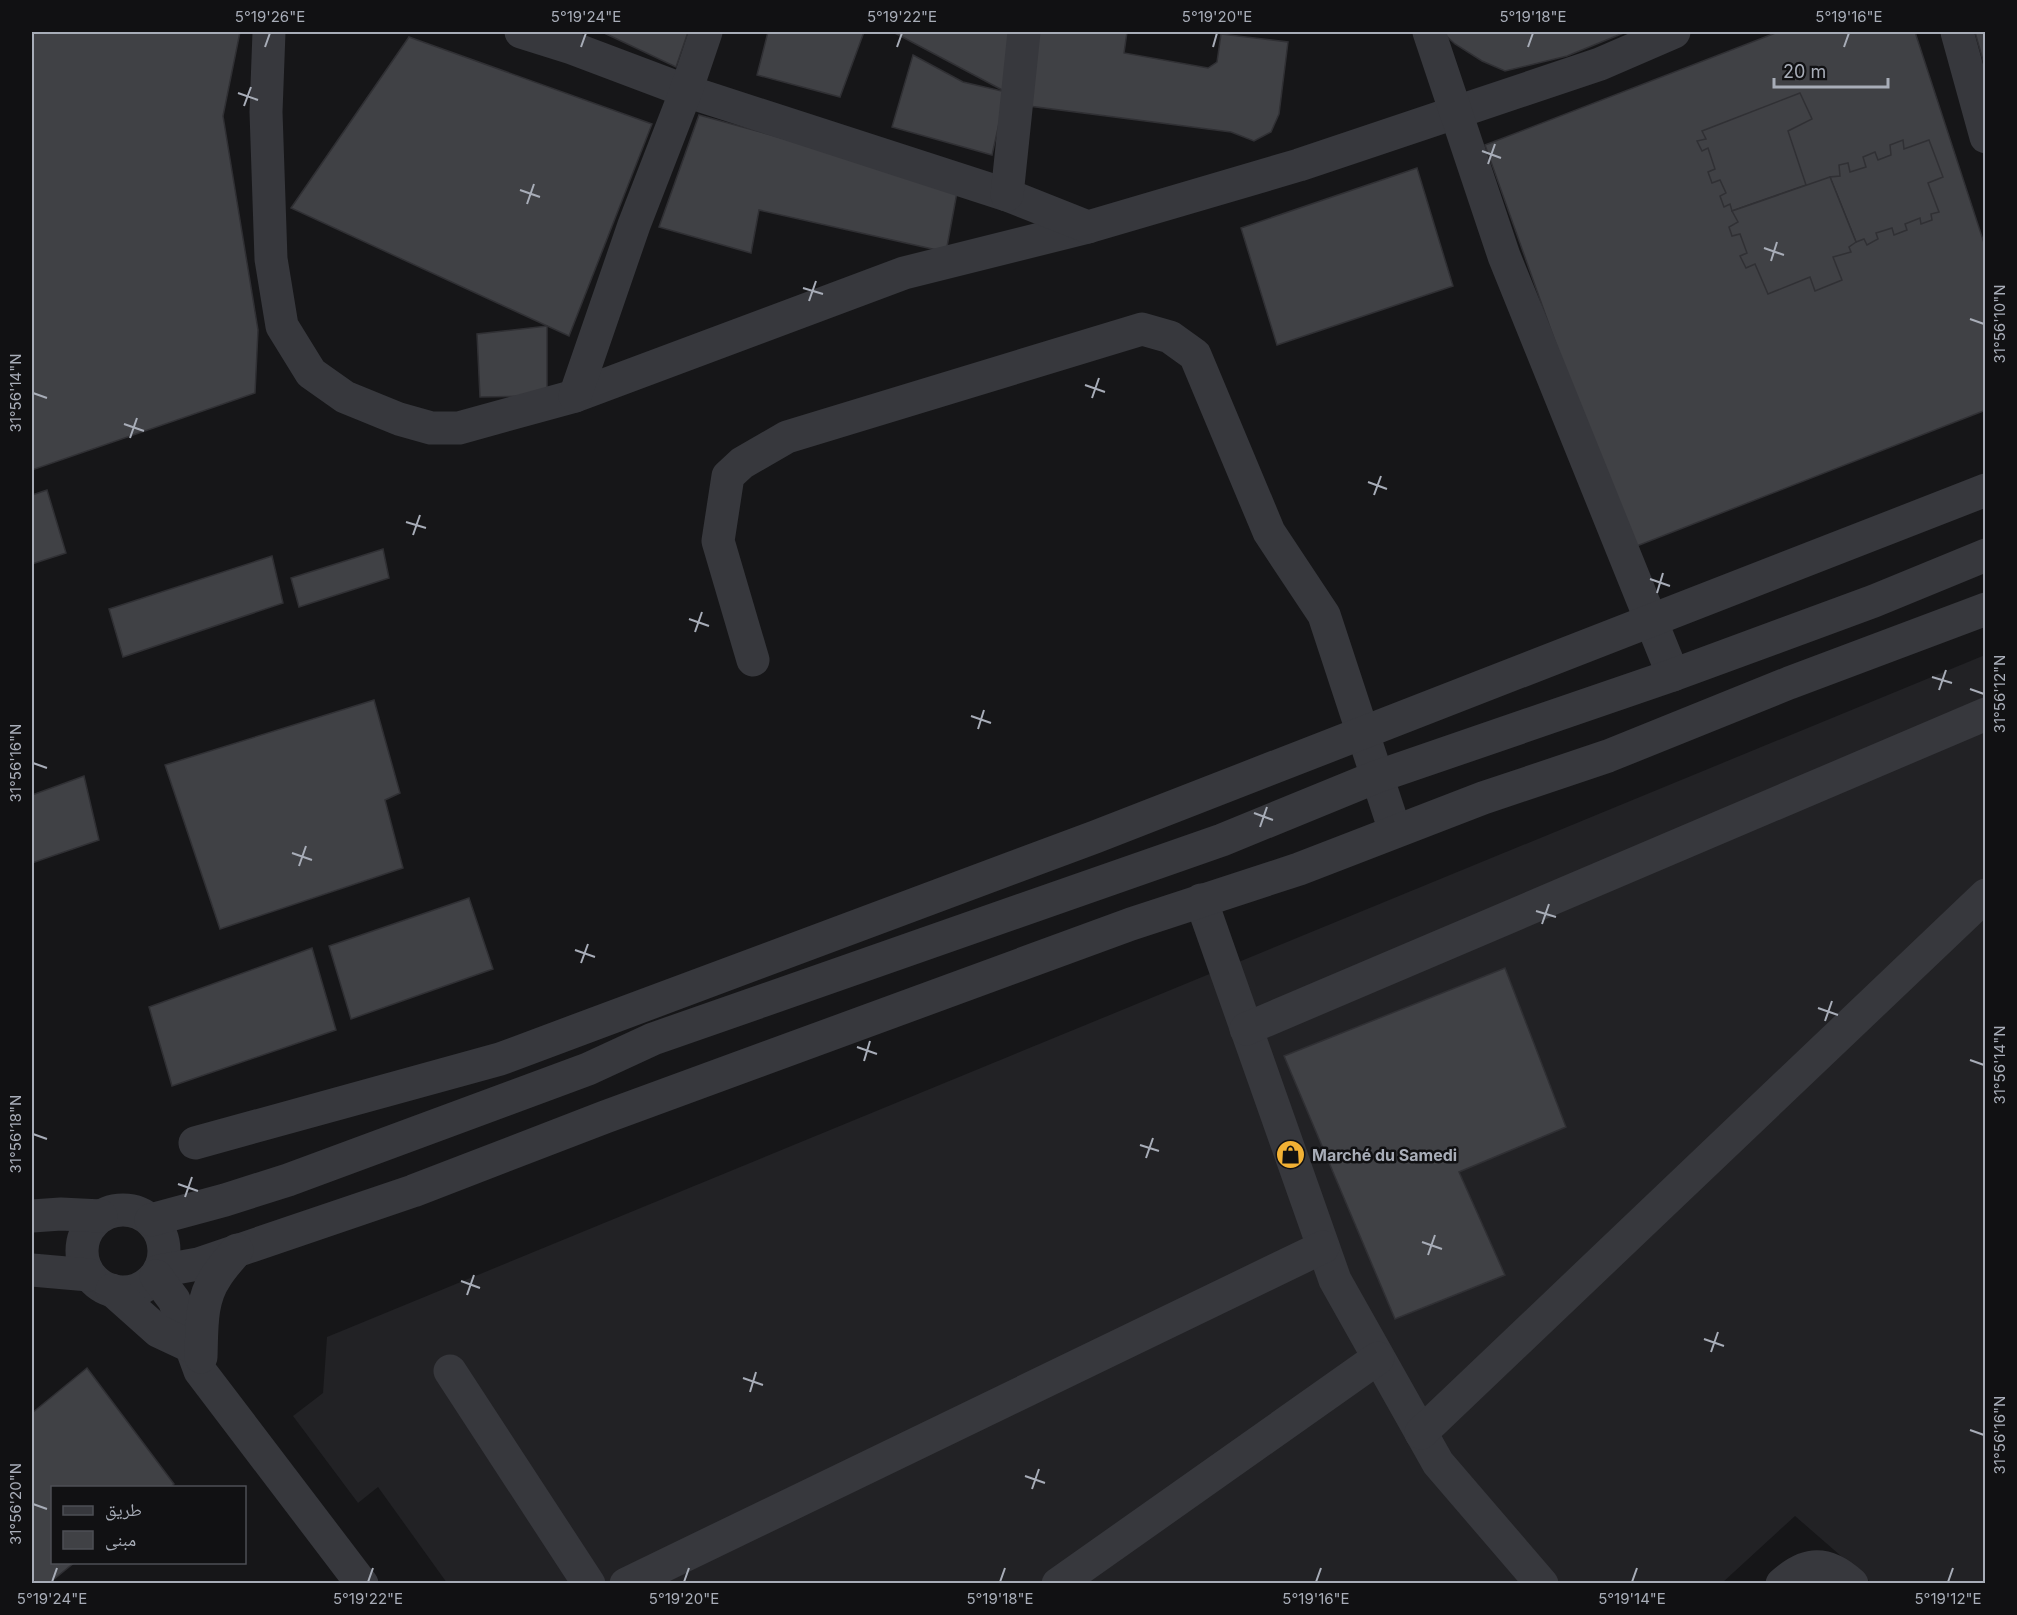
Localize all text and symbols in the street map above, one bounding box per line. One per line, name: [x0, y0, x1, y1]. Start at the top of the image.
text: 5°19'26"E: [235, 7, 305, 26]
text: 5°19'24"E: [551, 7, 621, 26]
text: 5°19'22"E: [867, 7, 937, 26]
text: 5°19'20"E: [1182, 7, 1252, 26]
text: 5°19'18"E: [1499, 7, 1567, 26]
text: 5°19'16"E: [1815, 7, 1883, 26]
scale bar: [1774, 51, 1888, 89]
text: 20 m: [1783, 61, 1826, 82]
text: 31°56'10"N: [1990, 285, 2009, 363]
text: 31°56'14"N: [6, 353, 25, 433]
text: 31°56'12"N: [1990, 655, 2009, 733]
text: 31°56'16"N: [6, 724, 25, 802]
text: 31°56'14"N: [1990, 1025, 2009, 1105]
text: 31°56'18"N: [6, 1095, 25, 1173]
shop icon: Marché du Samedi: [1275, 1139, 1307, 1171]
place label: Marché du Samedi: [1312, 1145, 1457, 1165]
text: 31°56'16"N: [1990, 1396, 2009, 1474]
text: 31°56'20"N: [6, 1463, 25, 1545]
legend: [51, 1486, 246, 1564]
text: طريق: [105, 1499, 142, 1521]
text: مبنى: [105, 1529, 136, 1551]
text: 5°19'24"E: [17, 1589, 87, 1608]
text: 5°19'22"E: [333, 1589, 403, 1608]
text: 5°19'20"E: [649, 1589, 719, 1608]
text: 5°19'18"E: [966, 1589, 1034, 1608]
text: 5°19'16"E: [1282, 1589, 1350, 1608]
text: 5°19'14"E: [1598, 1589, 1666, 1608]
text: 5°19'12"E: [1914, 1589, 1982, 1608]

